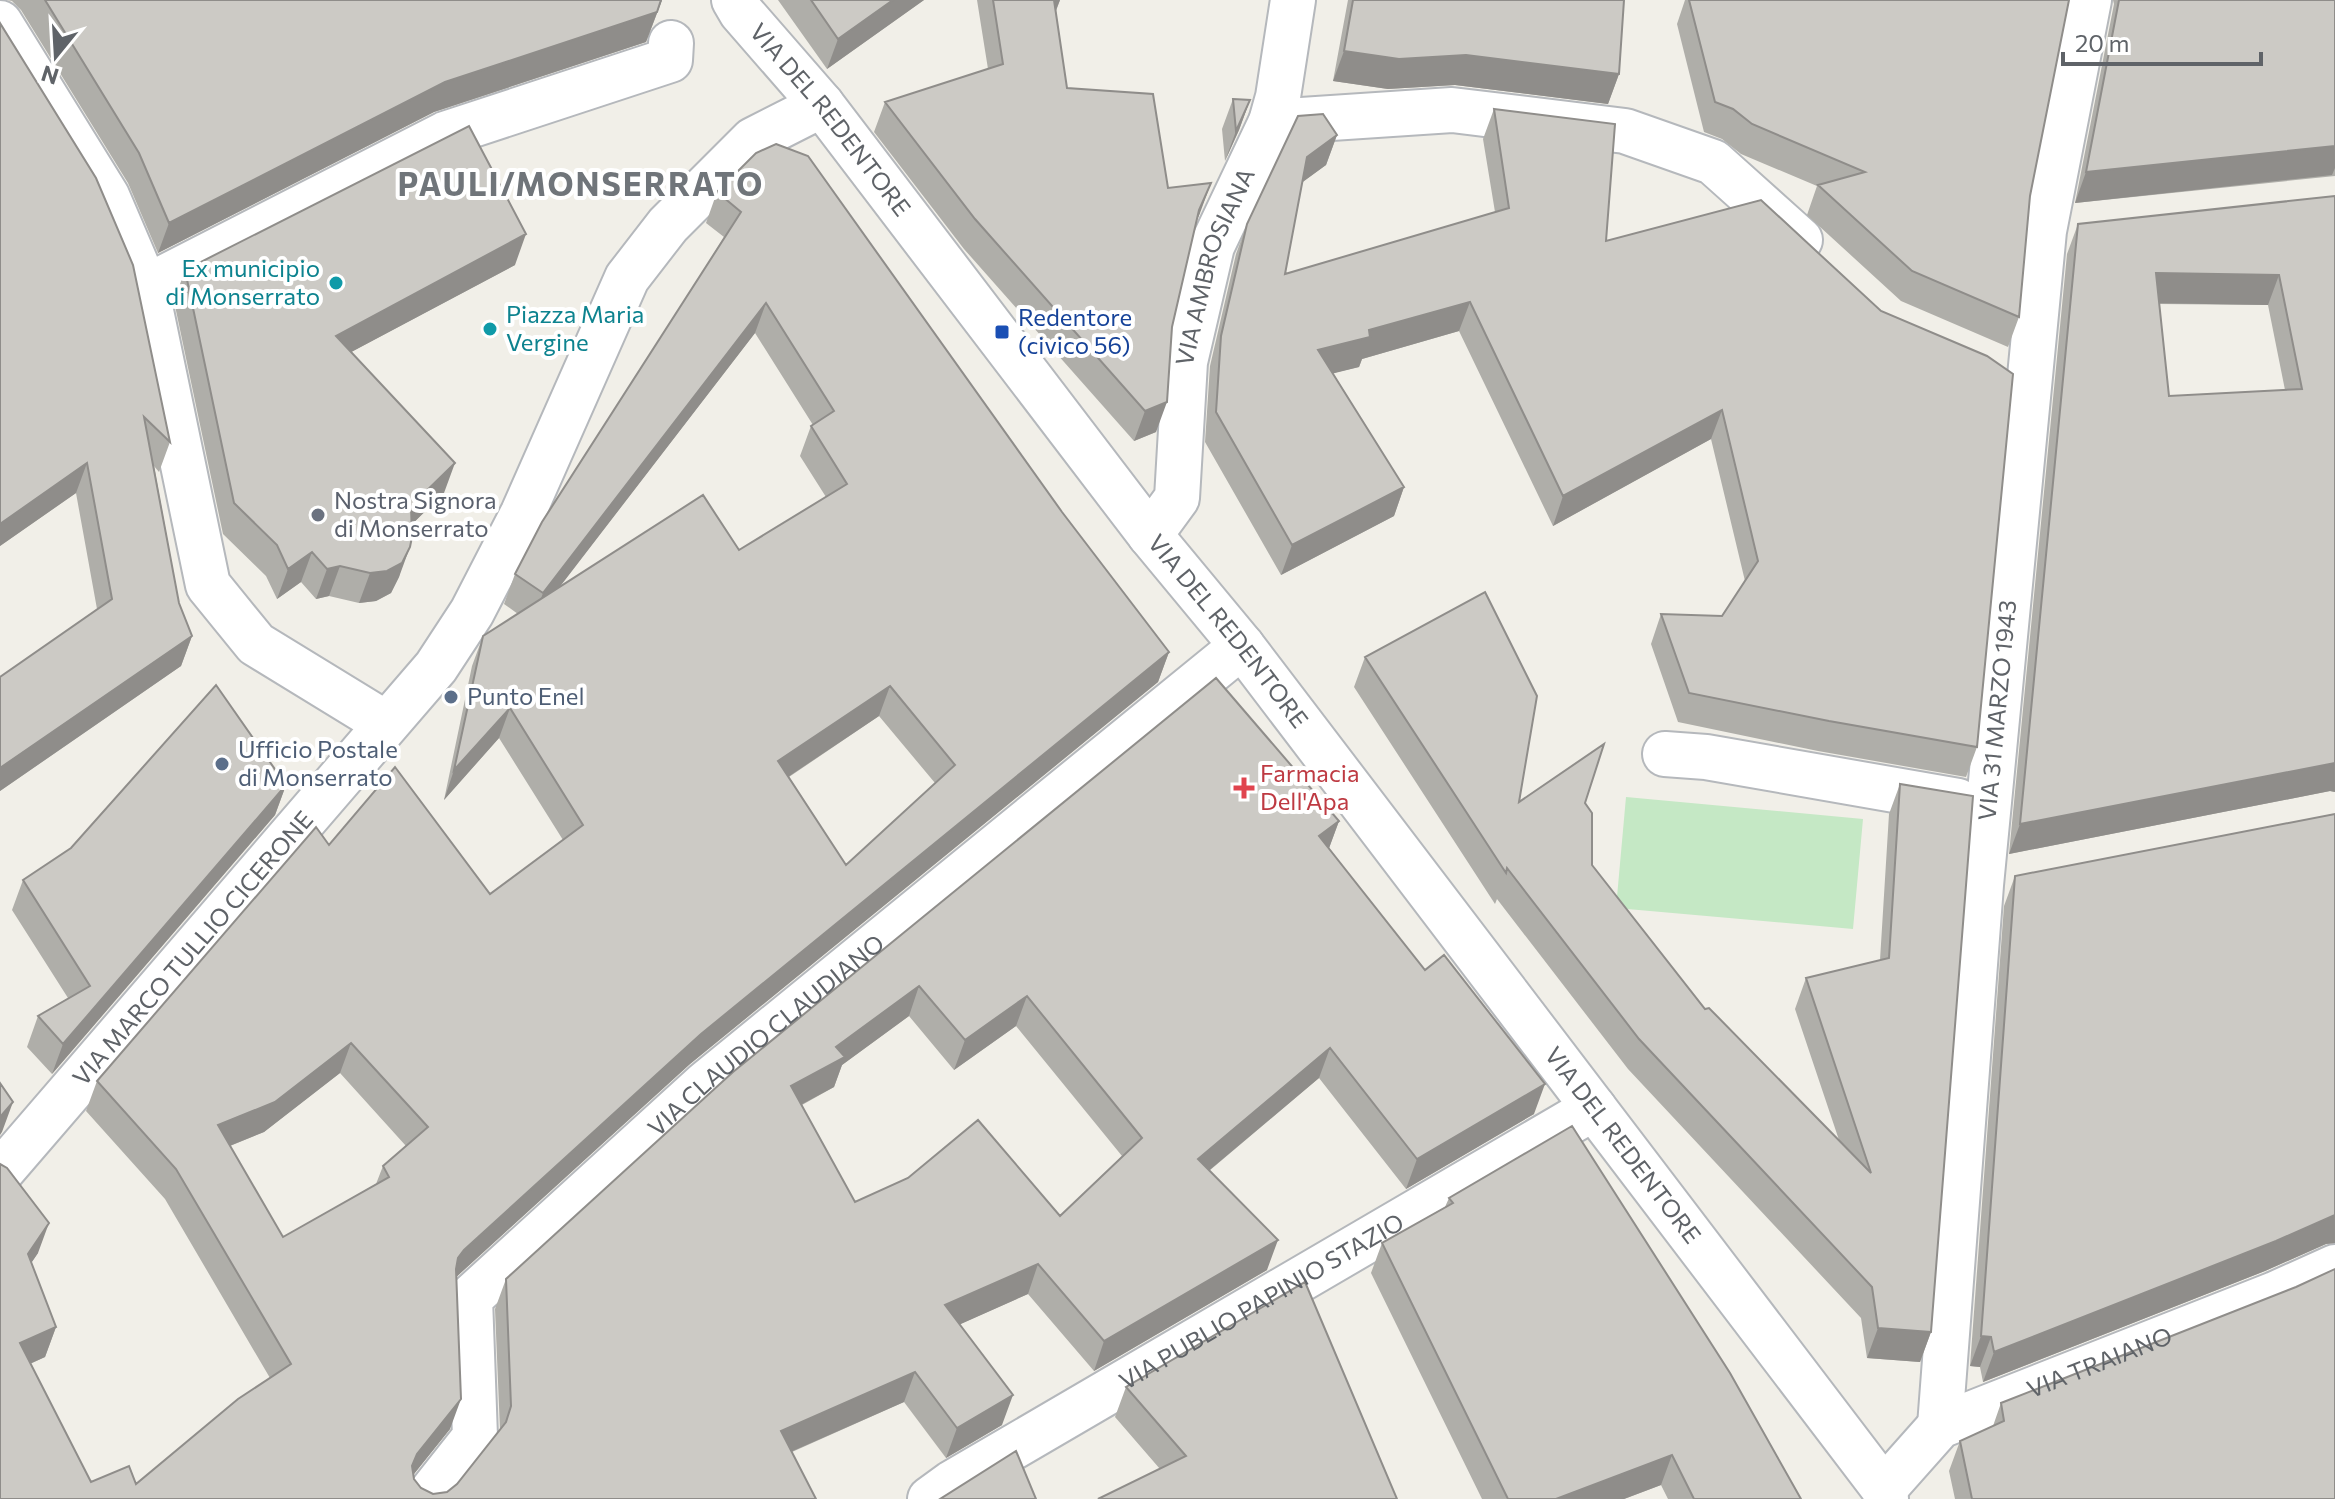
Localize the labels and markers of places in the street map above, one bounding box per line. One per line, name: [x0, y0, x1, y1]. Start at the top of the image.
place label: Ex municipio di Monserrato: [165, 253, 320, 310]
marker: Ex municipio di Monserrato: [327, 274, 345, 292]
place label: Piazza Maria Vergine: [506, 299, 644, 356]
place label: Redentore (civico 56): [1018, 302, 1132, 359]
marker: Piazza Maria Vergine: [481, 320, 499, 338]
marker: Redentore (civico 56): [993, 323, 1011, 341]
place label: Nostra Signora di Monserrato: [334, 485, 497, 542]
marker: Nostra Signora di Monserrato: [309, 506, 327, 524]
place label: Punto Enel: [467, 681, 585, 710]
marker: Punto Enel: [442, 688, 460, 706]
place label: Ufficio Postale di Monserrato: [238, 734, 398, 791]
marker: Ufficio Postale di Monserrato: [213, 755, 231, 773]
place label: Farmacia Dell'Apa: [1260, 758, 1360, 815]
marker: Farmacia Dell'Apa: [1235, 779, 1253, 797]

